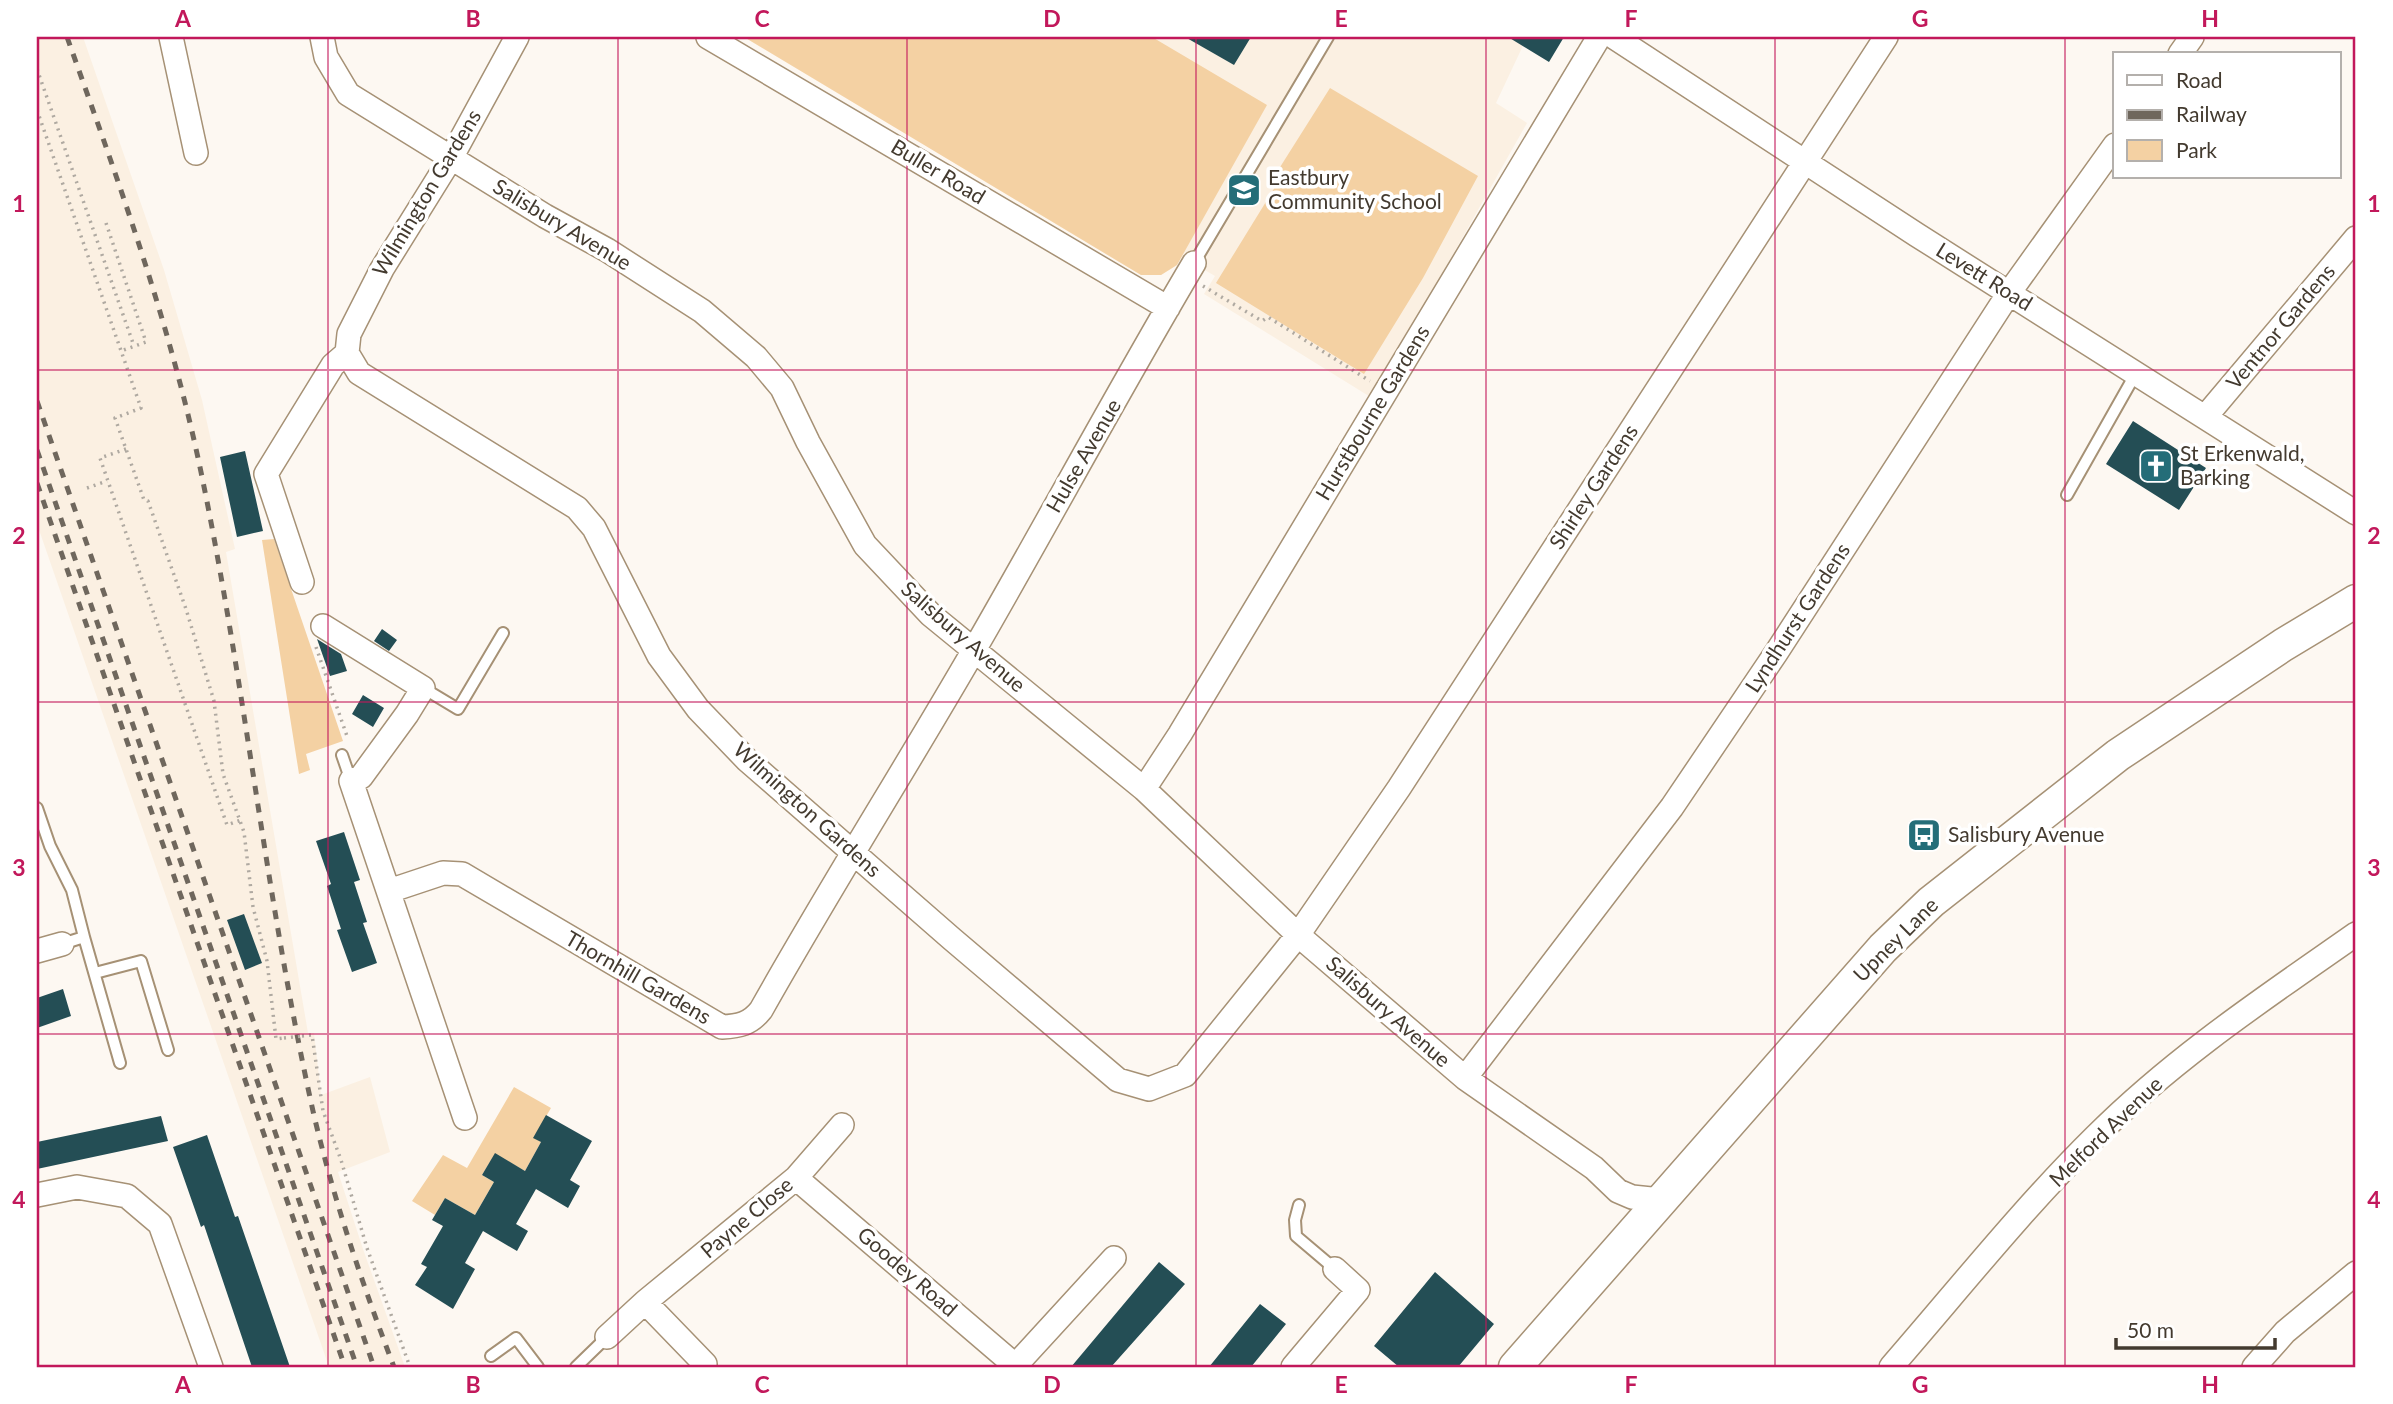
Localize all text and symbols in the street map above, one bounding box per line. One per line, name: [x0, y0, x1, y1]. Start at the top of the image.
text: A: [174, 4, 192, 32]
text: B: [465, 4, 481, 32]
text: C: [754, 4, 770, 32]
text: D: [1043, 4, 1061, 32]
text: E: [1334, 4, 1348, 32]
text: F: [1624, 4, 1638, 32]
text: G: [1912, 4, 1928, 32]
text: H: [2201, 4, 2219, 32]
legend: [2113, 52, 2340, 178]
text: Road: [2176, 67, 2223, 92]
text: Railway: [2176, 101, 2247, 126]
street label: Wilmington Gardens: [366, 104, 485, 280]
street label: Buller Road: [887, 133, 990, 209]
text: Park: [2176, 137, 2217, 162]
place label: Eastbury Community School: [1268, 164, 1442, 213]
school or university icon: Eastbury Community School: [1225, 171, 1263, 209]
street label: Salisbury Avenue: [489, 173, 636, 275]
text: 1: [12, 189, 26, 217]
text: 1: [2367, 189, 2381, 217]
street label: Levett Road: [1932, 236, 2038, 315]
street label: Ventnor Gardens: [2220, 258, 2339, 394]
street label: Hurstbourne Gardens: [1310, 320, 1434, 504]
street label: Hulse Avenue: [1040, 394, 1125, 516]
street label: Shirley Gardens: [1543, 419, 1642, 553]
place label: St Erkenwald, Barking: [2180, 440, 2304, 489]
church icon: St Erkenwald, Barking: [2137, 447, 2175, 485]
text: 2: [12, 521, 26, 549]
text: 2: [2367, 521, 2381, 549]
street label: Lyndhurst Gardens: [1739, 538, 1854, 696]
street label: Salisbury Avenue: [897, 575, 1031, 697]
street label: Wilmington Gardens: [729, 736, 887, 882]
bus stop icon: Salisbury Avenue: [1905, 816, 1943, 854]
place label: Salisbury Avenue: [1948, 821, 2104, 846]
text: 3: [12, 853, 26, 881]
text: 3: [2367, 853, 2381, 881]
street label: Upney Lane: [1848, 892, 1942, 986]
street label: Thornhill Gardens: [562, 925, 716, 1028]
street label: Salisbury Avenue: [1322, 950, 1456, 1072]
street label: Melford Avenue: [2043, 1071, 2167, 1191]
street label: Payne Close: [695, 1171, 797, 1263]
text: 4: [12, 1185, 26, 1213]
text: 4: [2367, 1185, 2381, 1213]
street label: Goodey Road: [853, 1221, 963, 1321]
scale bar: [2116, 1306, 2276, 1350]
text: 50 m: [2127, 1317, 2174, 1342]
text: A: [174, 1370, 192, 1398]
text: B: [465, 1370, 481, 1398]
text: C: [754, 1370, 770, 1398]
text: D: [1043, 1370, 1061, 1398]
text: E: [1334, 1370, 1348, 1398]
text: F: [1624, 1370, 1638, 1398]
text: G: [1912, 1370, 1928, 1398]
text: H: [2201, 1370, 2219, 1398]

